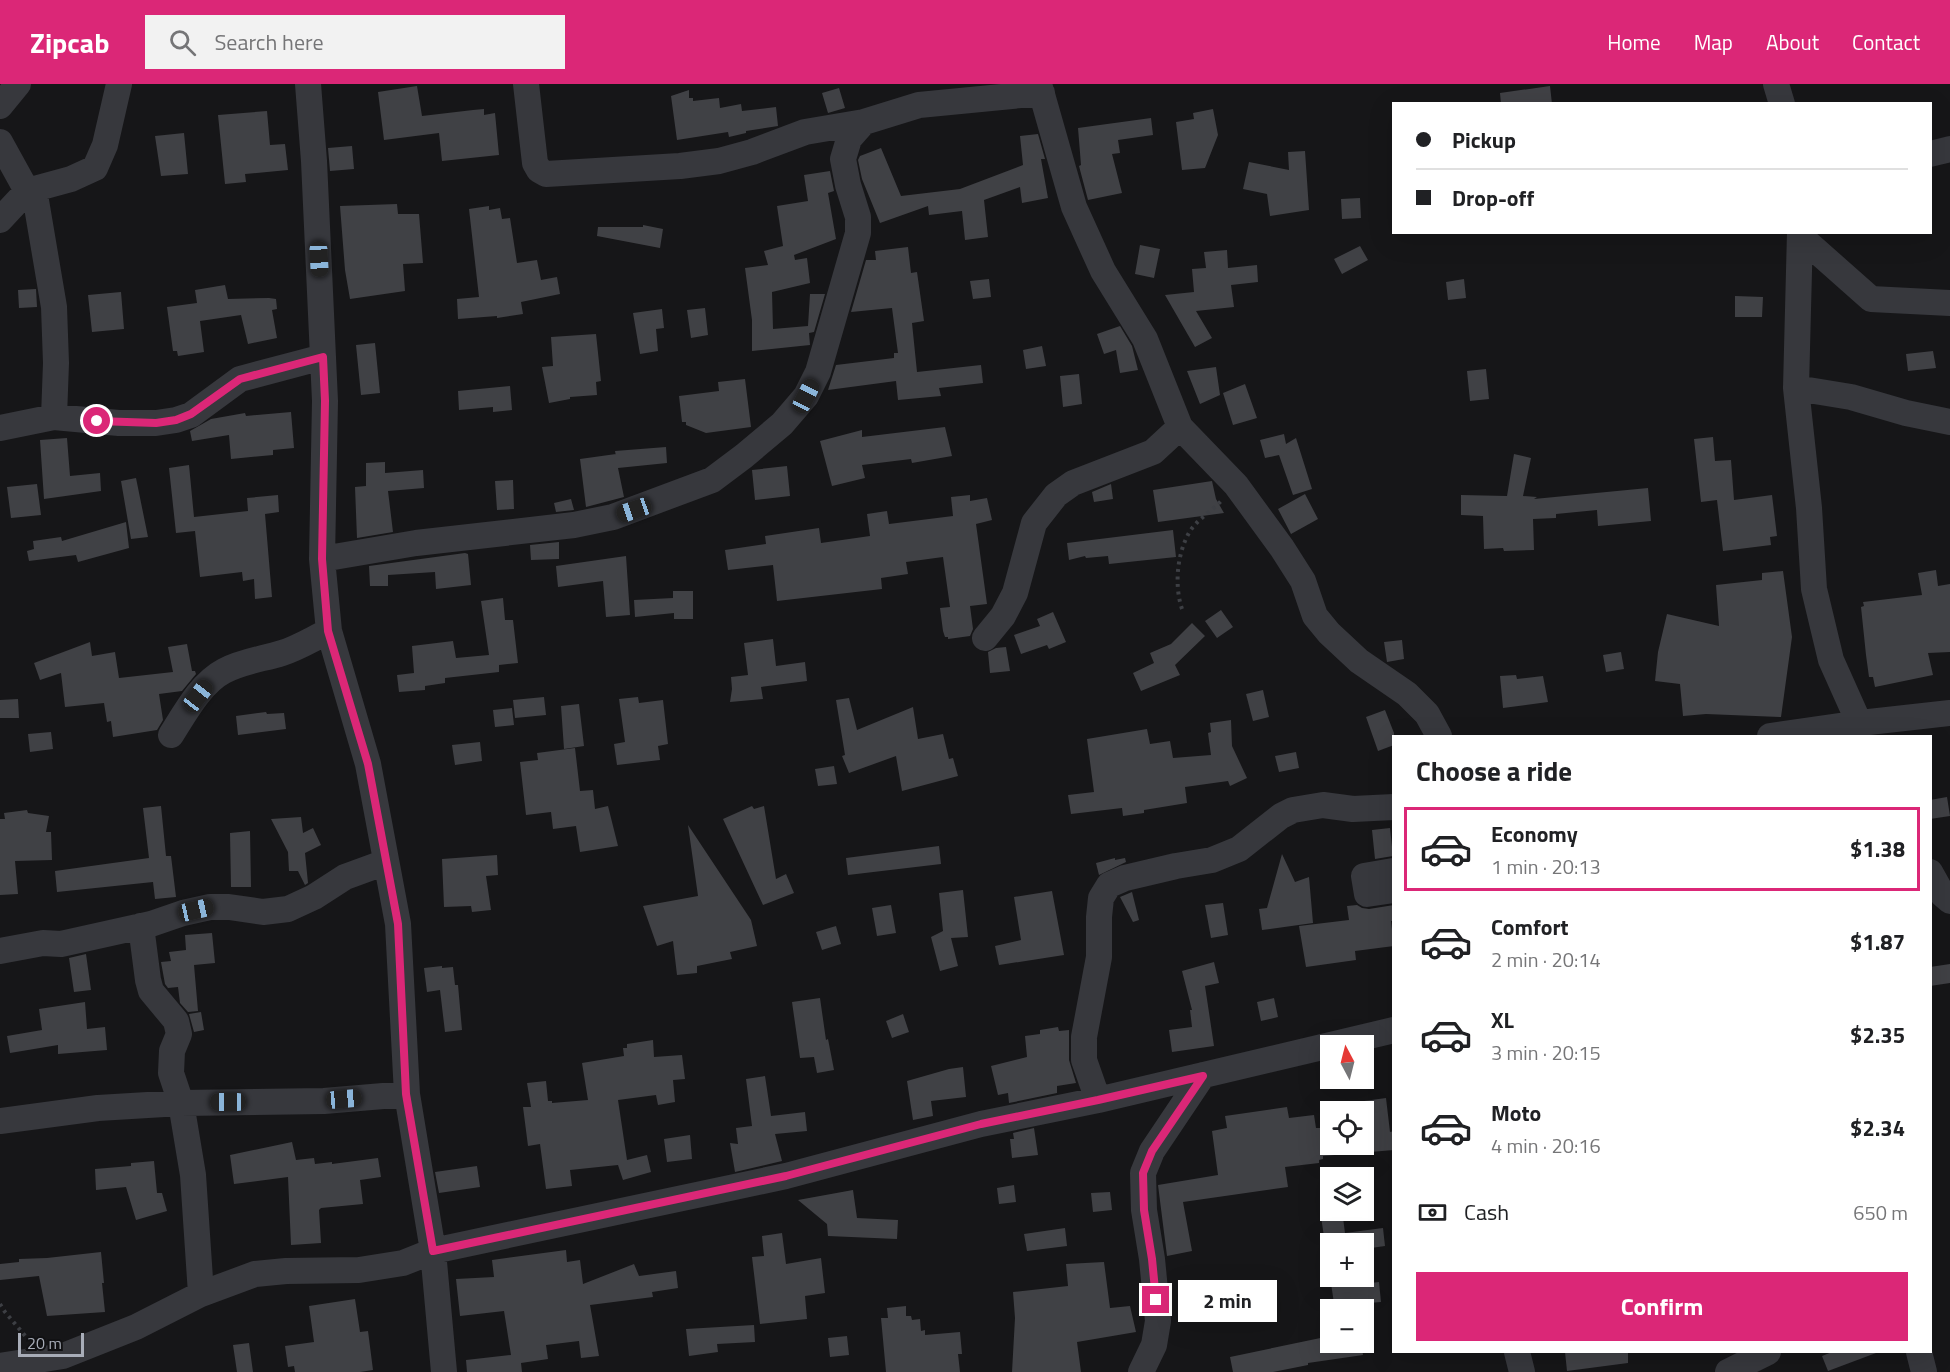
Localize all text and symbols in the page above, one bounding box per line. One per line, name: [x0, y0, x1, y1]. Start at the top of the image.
search box: [145, 15, 565, 69]
text: Zipcab: [30, 21, 109, 64]
text: Search here: [214, 25, 324, 59]
icon: search: [166, 26, 199, 59]
text: Home: [1607, 26, 1661, 58]
text: Map: [1694, 26, 1733, 58]
text: About: [1766, 26, 1819, 58]
text: Contact: [1852, 26, 1920, 58]
text: Pickup: [1452, 123, 1516, 157]
text: Drop-off: [1452, 181, 1534, 215]
car: [309, 241, 329, 277]
car: [790, 376, 822, 416]
route start: [83, 407, 110, 434]
car: [614, 496, 654, 524]
car: [180, 676, 216, 716]
text: Choose a ride: [1416, 750, 1572, 791]
text: Economy: [1491, 817, 1578, 851]
icon: car: [1419, 822, 1473, 876]
text: $1.38: [1850, 832, 1905, 866]
text: 1 min · 20:13: [1491, 851, 1601, 882]
car: [176, 897, 216, 923]
text: Comfort: [1491, 910, 1569, 944]
icon: car: [1419, 915, 1473, 969]
text: $1.87: [1850, 925, 1905, 959]
text: 2 min · 20:14: [1491, 944, 1601, 975]
text: XL: [1491, 1003, 1514, 1037]
icon: car: [1419, 1008, 1473, 1062]
text: $2.35: [1850, 1018, 1905, 1052]
north arrow: [1320, 1035, 1374, 1089]
map controls: [1320, 1035, 1374, 1353]
text: 3 min · 20:15: [1491, 1037, 1601, 1068]
car: [325, 1088, 363, 1110]
car: [210, 1093, 246, 1111]
text: Moto: [1491, 1096, 1541, 1130]
button: locate: [1320, 1101, 1374, 1155]
icon: car: [1419, 1101, 1473, 1155]
text: $2.34: [1850, 1111, 1905, 1145]
text: 4 min · 20:16: [1491, 1130, 1601, 1161]
button: layers: [1320, 1167, 1374, 1221]
text: Cash: [1464, 1195, 1509, 1229]
icon: cash: [1416, 1196, 1449, 1229]
text: 650 m: [1853, 1197, 1908, 1228]
button: +: [1320, 1233, 1374, 1287]
button: Confirm: [1416, 1272, 1908, 1341]
callout: 2 min: [1177, 1279, 1276, 1321]
text: 2 min: [1203, 1285, 1252, 1316]
route end: [1142, 1286, 1169, 1313]
button: −: [1320, 1299, 1374, 1353]
scale bar: [18, 1330, 84, 1358]
text: 20 m: [27, 1331, 62, 1355]

